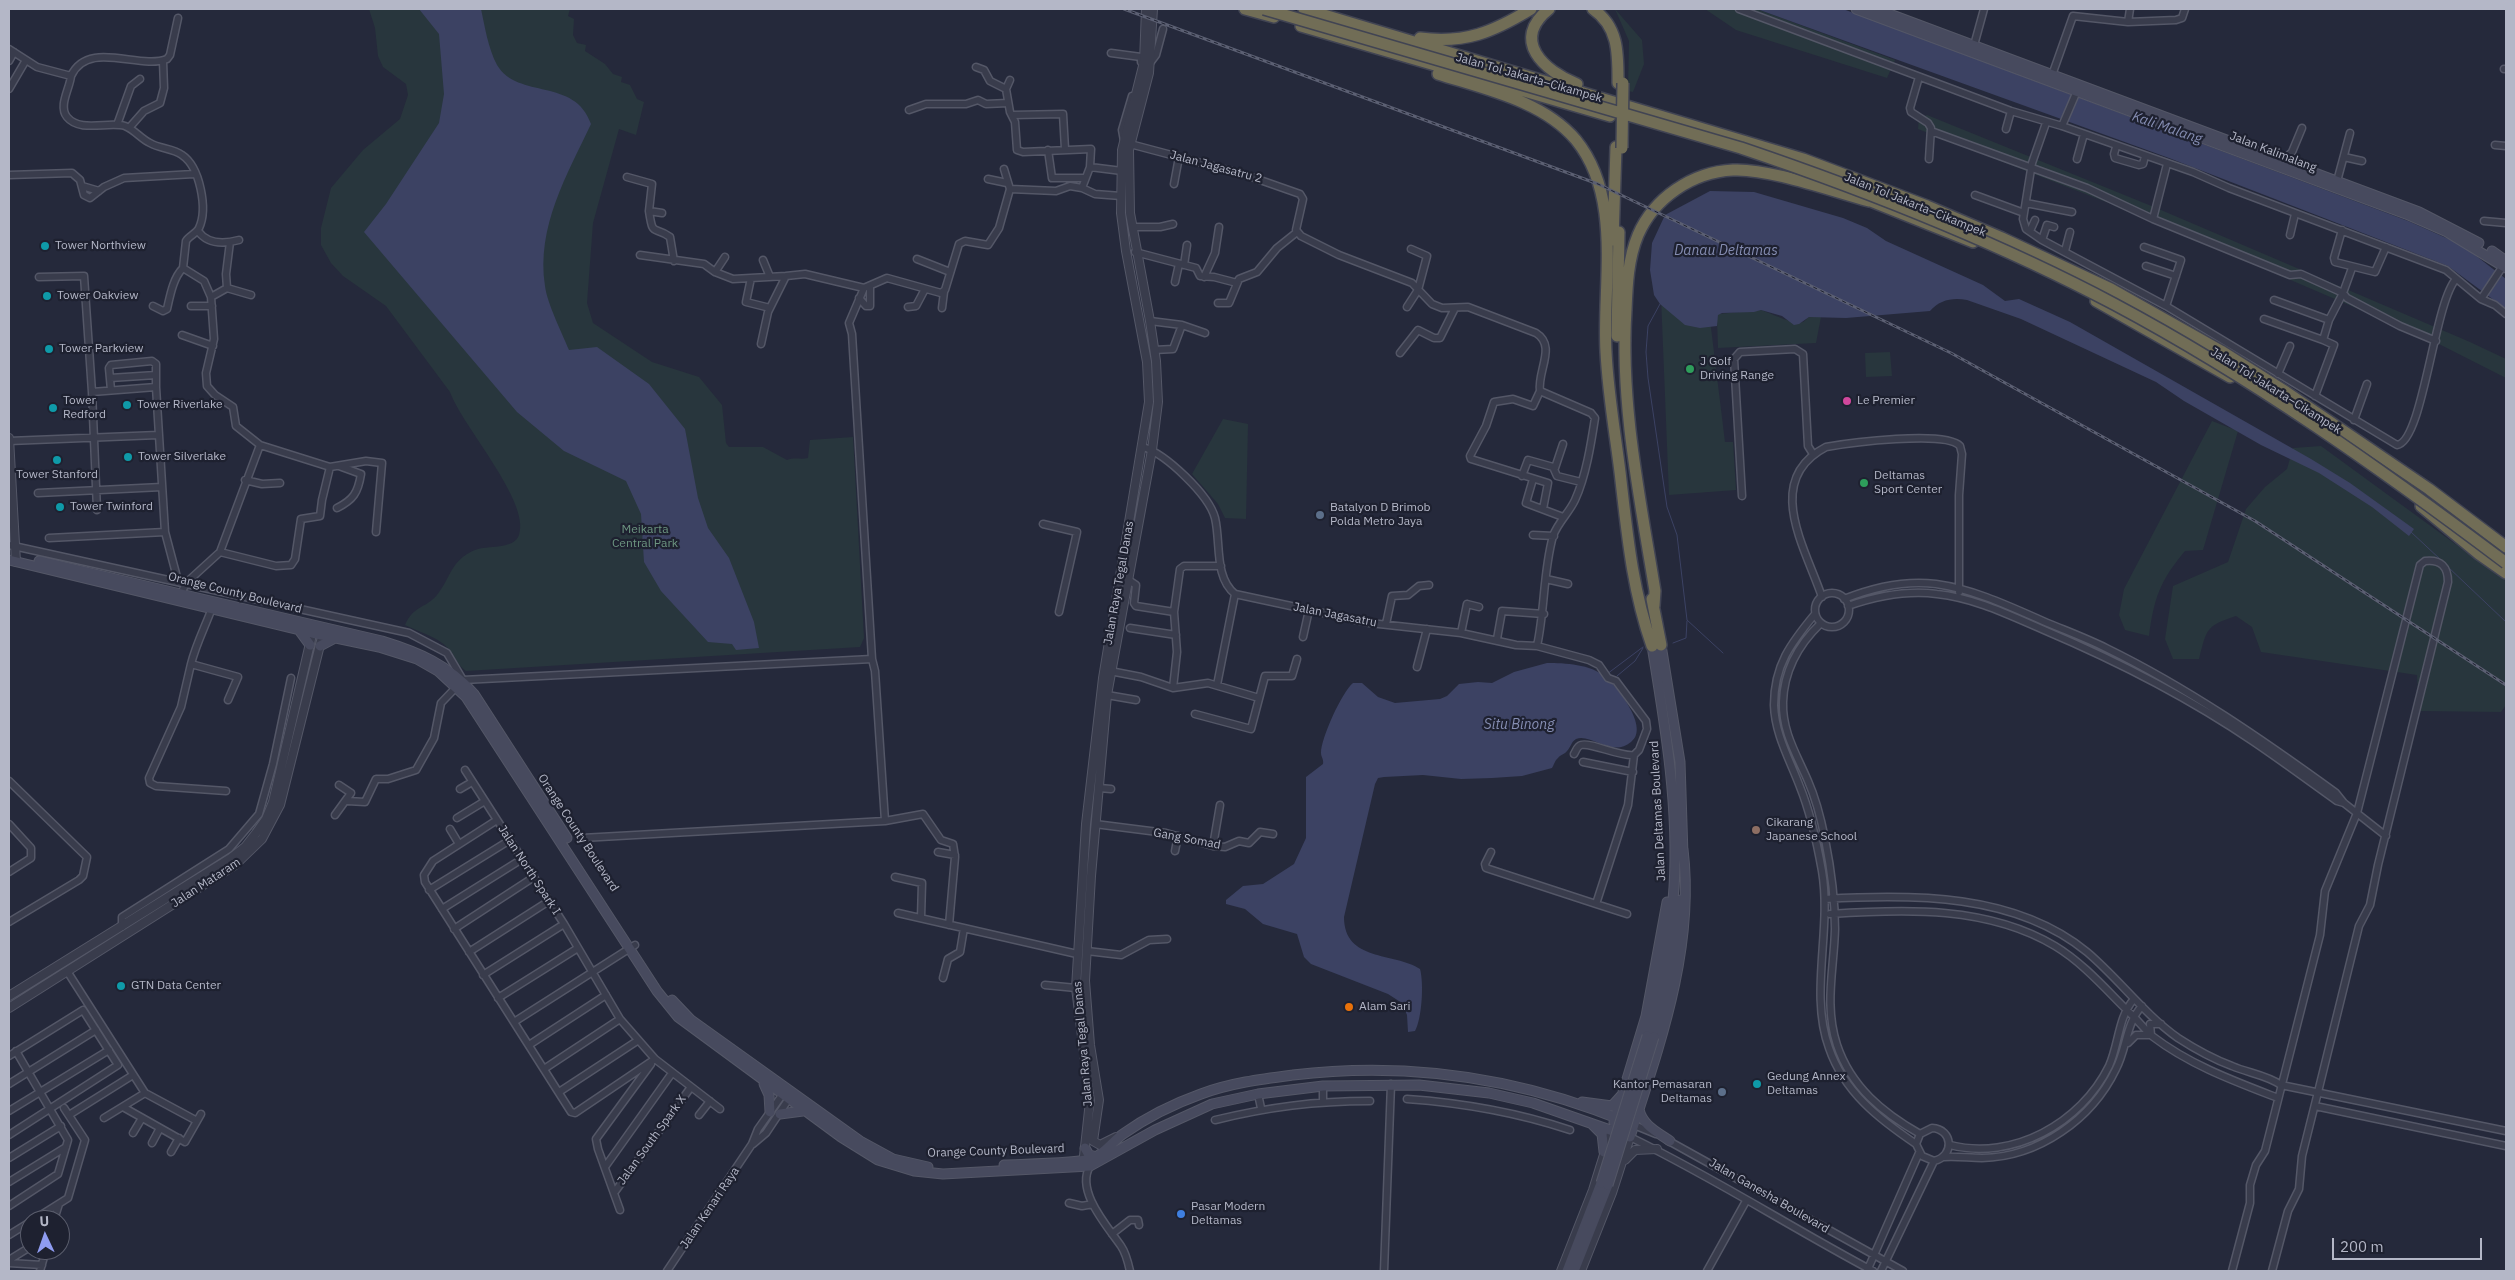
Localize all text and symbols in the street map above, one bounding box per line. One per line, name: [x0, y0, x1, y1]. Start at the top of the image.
street label: Jalan Tol Jakarta–Cikampek: [1454, 50, 1604, 106]
water label: Kali Malang: [2130, 108, 2204, 148]
street label: Jalan Kalimalang: [2228, 129, 2318, 175]
street label: Jalan Jagasatru 2: [1168, 148, 1264, 186]
street label: Jalan Tol Jakarta–Cikampek: [1842, 170, 1988, 240]
place label: Tower Northview: [55, 239, 146, 253]
marker: Tower Northview: [39, 240, 51, 252]
water label: Danau Deltamas: [1674, 243, 1778, 259]
place label: Tower Oakview: [57, 289, 138, 303]
marker: Tower Oakview: [41, 290, 53, 302]
place label: Tower Parkview: [59, 342, 143, 356]
marker: Tower Parkview: [43, 343, 55, 355]
street label: Jalan Tol Jakarta–Cikampek: [2208, 345, 2344, 437]
place label: J Golf Driving Range: [1700, 355, 1774, 383]
marker: J Golf Driving Range: [1684, 363, 1696, 375]
place label: Tower Redford: [63, 394, 106, 422]
place label: Le Premier: [1857, 394, 1915, 408]
marker: Le Premier: [1841, 395, 1853, 407]
place label: Tower Riverlake: [137, 398, 223, 412]
marker: Tower Riverlake: [121, 399, 133, 411]
marker: Tower Redford: [47, 402, 59, 414]
place label: Tower Silverlake: [138, 450, 226, 464]
marker: Tower Silverlake: [122, 451, 134, 463]
marker: Tower Stanford: [51, 454, 63, 466]
place label: Tower Stanford: [16, 468, 98, 482]
place label: Deltamas Sport Center: [1874, 469, 1942, 497]
marker: Deltamas Sport Center: [1858, 477, 1870, 489]
place label: Tower Twinford: [70, 500, 153, 514]
marker: Tower Twinford: [54, 501, 66, 513]
place label: Batalyon D Brimob Polda Metro Jaya: [1330, 501, 1431, 529]
marker: Batalyon D Brimob Polda Metro Jaya: [1314, 509, 1326, 521]
street label: Jalan Raya Tegal Danas: [1101, 520, 1137, 646]
park label: Meikarta Central Park: [612, 523, 678, 551]
street label: Orange County Boulevard: [167, 569, 303, 617]
street label: Jalan Jagasatru: [1292, 600, 1378, 630]
water label: Situ Binong: [1484, 717, 1554, 733]
street label: Jalan Deltamas Boulevard: [1647, 740, 1669, 882]
street label: Orange County Boulevard: [535, 772, 621, 894]
place label: Cikarang Japanese School: [1766, 816, 1857, 844]
street label: Jalan North Spark I: [495, 822, 563, 918]
marker: Cikarang Japanese School: [1750, 824, 1762, 836]
street label: Gang Somad: [1152, 825, 1222, 853]
street label: Jalan Mataram: [169, 855, 243, 911]
place label: GTN Data Center: [131, 979, 221, 993]
marker: GTN Data Center: [115, 980, 127, 992]
street label: Jalan Raya Tegal Danas: [1070, 981, 1096, 1107]
place label: Alam Sari: [1359, 1000, 1410, 1014]
marker: Alam Sari: [1343, 1001, 1355, 1013]
place label: Gedung Annex Deltamas: [1767, 1070, 1846, 1098]
place label: Kantor Pemasaran Deltamas: [1613, 1078, 1712, 1106]
marker: Gedung Annex Deltamas: [1751, 1078, 1763, 1090]
marker: Kantor Pemasaran Deltamas: [1716, 1086, 1728, 1098]
street label: Jalan South Spark X: [615, 1092, 689, 1188]
street label: Orange County Boulevard: [927, 1141, 1065, 1161]
street label: Jalan Ganesha Boulevard: [1706, 1156, 1832, 1236]
street label: Jalan Kenari Raya: [677, 1164, 743, 1252]
place label: Pasar Modern Deltamas: [1191, 1200, 1265, 1228]
marker: Pasar Modern Deltamas: [1175, 1208, 1187, 1220]
north arrow: [20, 1210, 70, 1260]
text: U: [39, 1212, 50, 1230]
scale bar: [2335, 1228, 2485, 1260]
text: 200 m: [2340, 1237, 2384, 1256]

